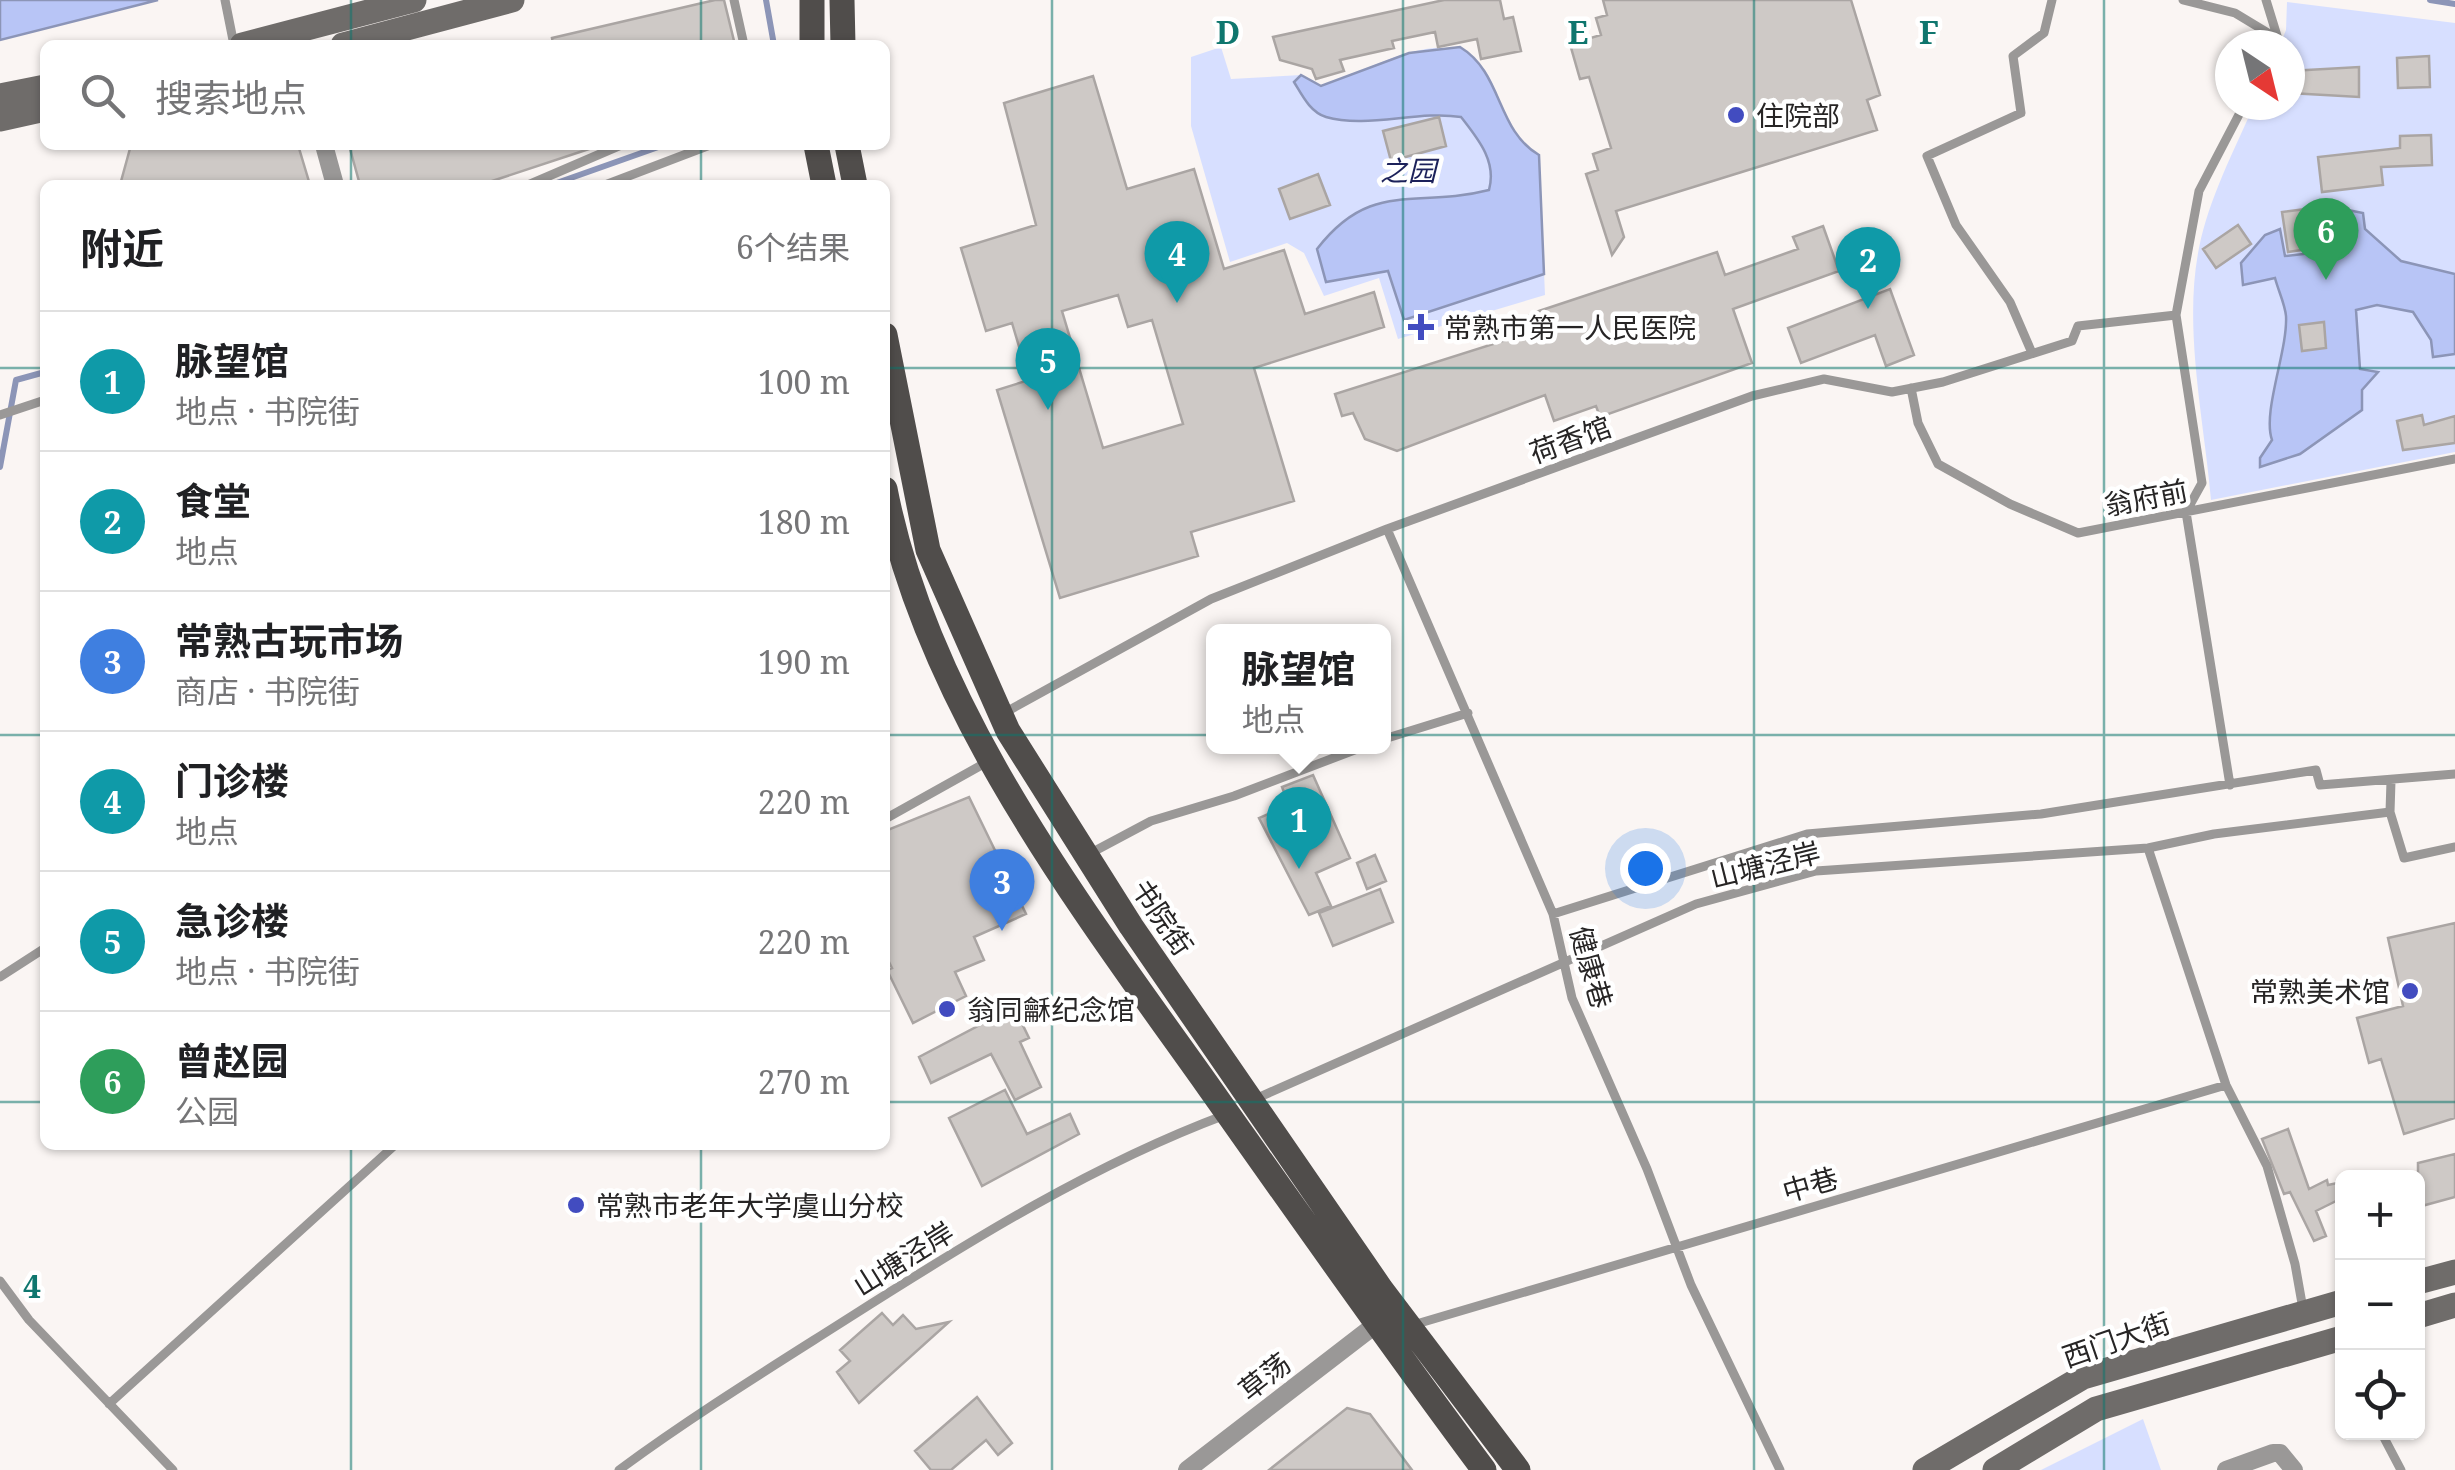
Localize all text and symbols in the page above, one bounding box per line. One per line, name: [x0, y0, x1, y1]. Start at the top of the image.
text: D: [1216, 10, 1240, 53]
text: E: [1568, 10, 1588, 53]
text: F: [1919, 10, 1939, 53]
north arrow: [2215, 30, 2305, 120]
search box: [40, 40, 890, 150]
icon: search: [75, 68, 130, 123]
text: 搜索地点: [155, 71, 307, 123]
place label: 住院部: [1756, 96, 1840, 134]
marker: 住院部: [1725, 104, 1747, 126]
park label: 之园: [1380, 151, 1440, 189]
pin: 6: [2294, 198, 2358, 280]
text: 附近: [80, 219, 164, 276]
pin: 4: [1144, 220, 1210, 303]
text: 6个结果: [736, 225, 850, 268]
pin: 2: [1836, 226, 1900, 309]
place label: 常熟市第一人民医院: [1444, 308, 1696, 346]
marker: 常熟市第一人民医院: [1408, 314, 1434, 340]
pin: 5: [1016, 328, 1080, 410]
text: 脉望馆: [175, 334, 289, 386]
text: 1: [103, 360, 122, 403]
text: 100 m: [758, 360, 850, 403]
text: 地点 · 书院街: [175, 389, 360, 432]
street label: 荷香馆: [1524, 407, 1616, 471]
street label: 翁府前: [2101, 470, 2191, 524]
text: 食堂: [175, 474, 251, 526]
text: 2: [103, 500, 122, 543]
text: 180 m: [758, 500, 850, 543]
text: 地点: [175, 529, 239, 572]
text: 常熟古玩市场: [175, 614, 403, 666]
popup: [1206, 624, 1391, 754]
text: 3: [103, 640, 122, 683]
text: 190 m: [758, 640, 850, 683]
text: 脉望馆: [1241, 642, 1356, 694]
text: 商店 · 书院街: [175, 669, 360, 712]
text: 地点: [1241, 697, 1306, 740]
text: 门诊楼: [175, 754, 289, 806]
text: 4: [103, 780, 122, 823]
text: 220 m: [758, 780, 850, 823]
pin: 1: [1266, 786, 1332, 869]
text: 地点: [175, 809, 239, 852]
street label: 山塘泾岸: [1706, 832, 1824, 896]
your location: [1620, 843, 1671, 894]
pin: 3: [970, 848, 1034, 931]
street label: 书院街: [1124, 872, 1202, 962]
text: 急诊楼: [175, 894, 289, 946]
text: 5: [103, 920, 122, 963]
text: 220 m: [758, 920, 850, 963]
street label: 健康巷: [1562, 921, 1622, 1013]
text: 地点 · 书院街: [175, 949, 360, 992]
place label: 常熟美术馆: [2250, 972, 2390, 1010]
marker: 常熟美术馆: [2399, 980, 2421, 1002]
place label: 翁同龢纪念馆: [967, 990, 1135, 1028]
marker: 翁同龢纪念馆: [936, 998, 958, 1020]
text: 曾赵园: [175, 1034, 289, 1086]
text: 6: [103, 1060, 122, 1103]
text: 270 m: [758, 1060, 850, 1103]
text: 公园: [175, 1089, 239, 1132]
street label: 中巷: [1778, 1158, 1842, 1210]
map controls: [2335, 1170, 2425, 1440]
button: +: [2335, 1170, 2425, 1260]
place label: 常熟市老年大学虞山分校: [596, 1186, 904, 1224]
marker: 常熟市老年大学虞山分校: [565, 1194, 587, 1216]
street label: 山塘泾岸: [845, 1212, 961, 1304]
button: −: [2335, 1260, 2425, 1350]
text: 4: [23, 1264, 41, 1307]
street label: 西门大街: [2057, 1303, 2175, 1375]
street label: 草荡: [1230, 1344, 1298, 1408]
button: locate: [2335, 1350, 2425, 1440]

